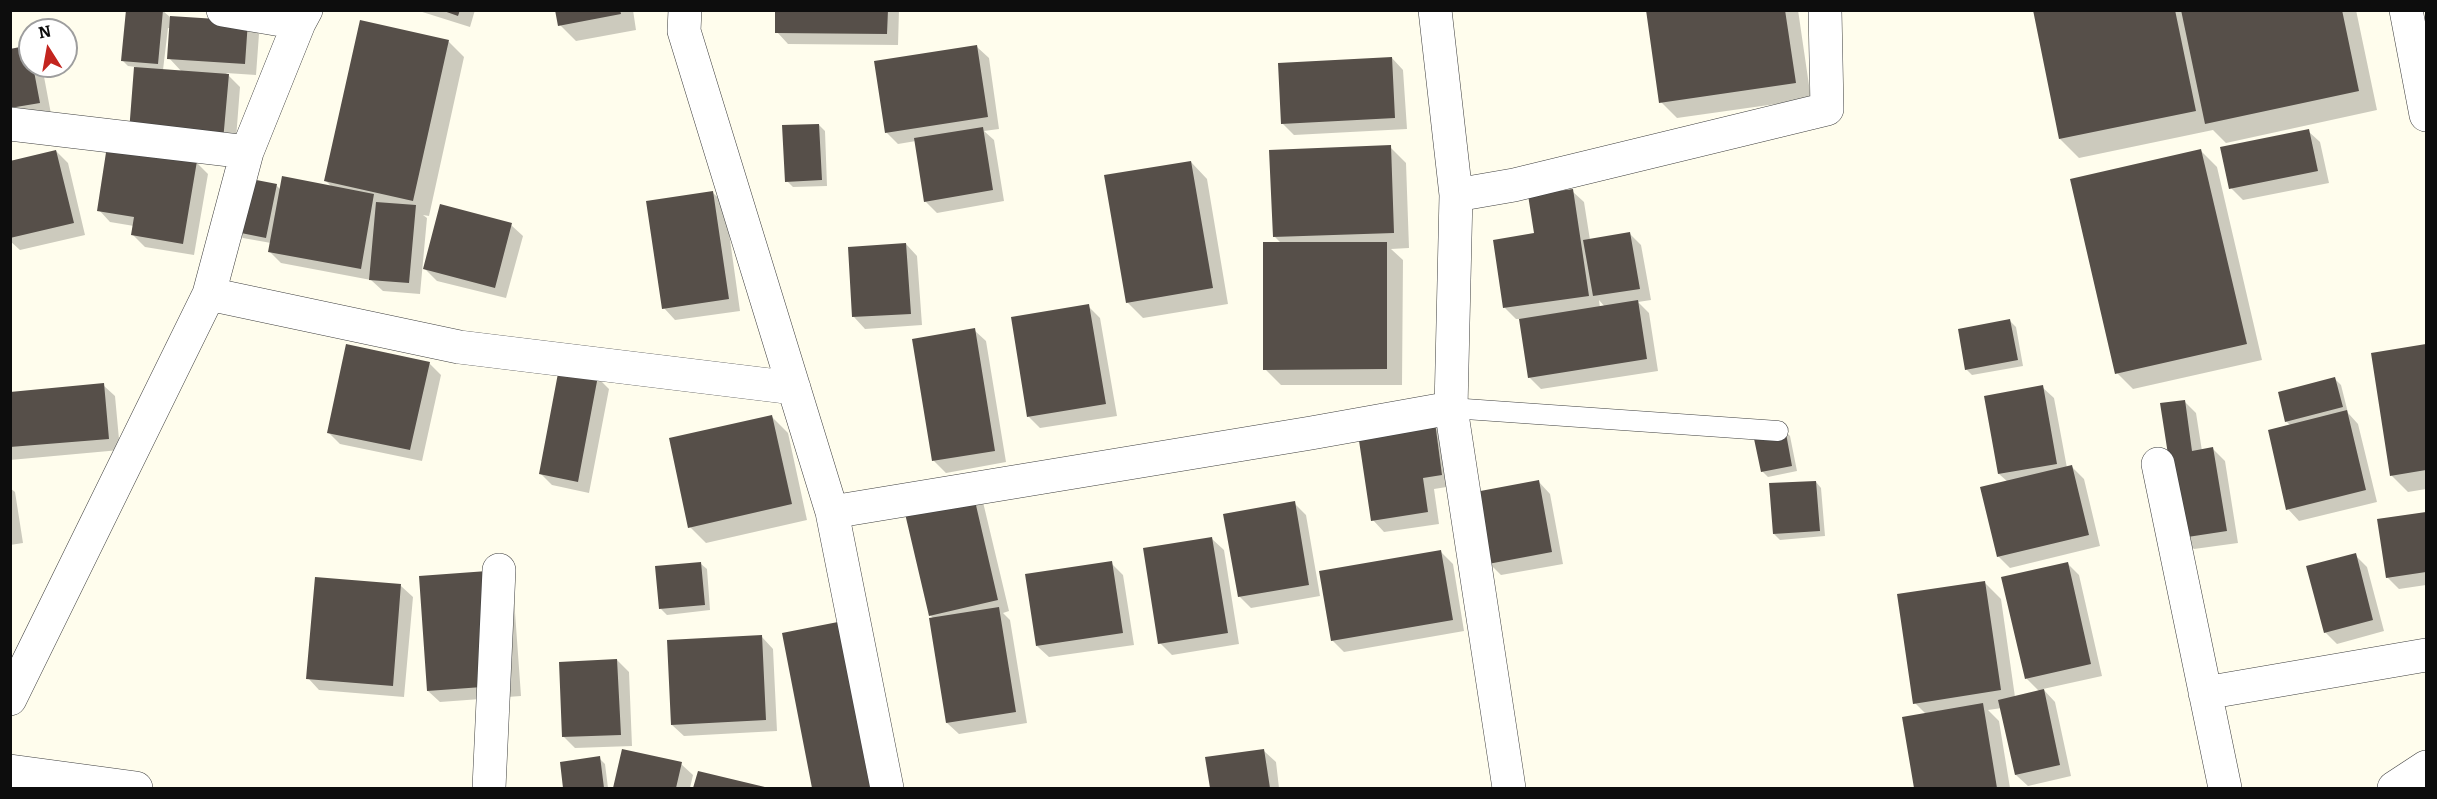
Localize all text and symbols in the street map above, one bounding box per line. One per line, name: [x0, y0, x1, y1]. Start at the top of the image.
north arrow: [18, 18, 78, 78]
text: N: [37, 21, 53, 42]

